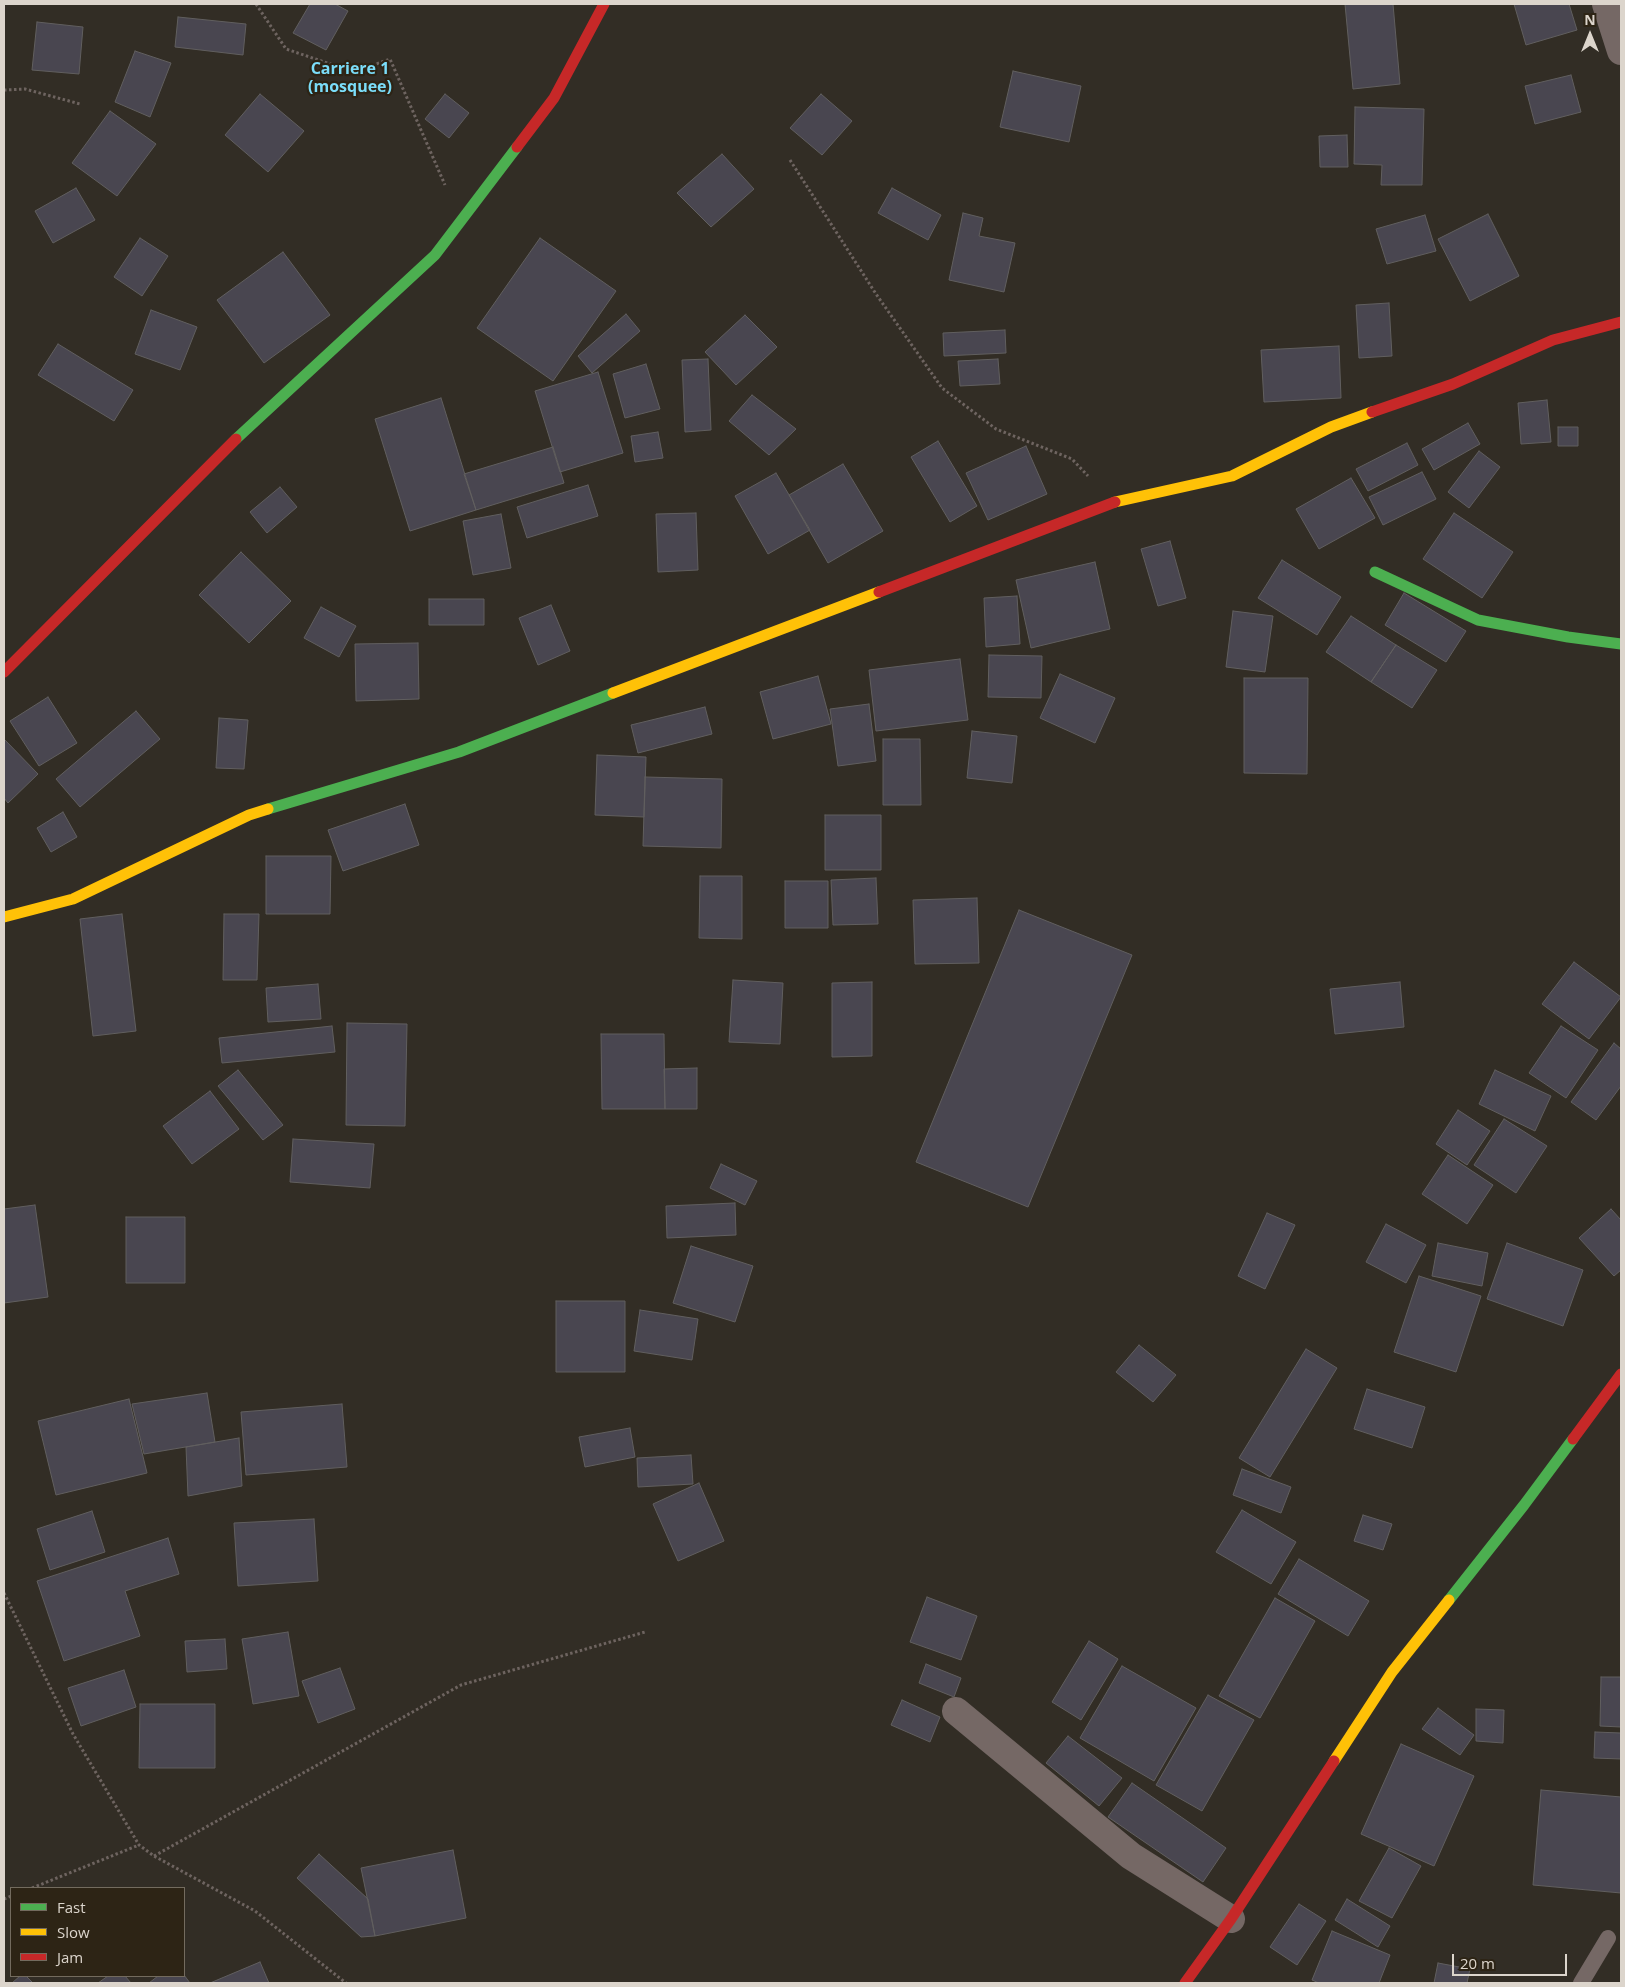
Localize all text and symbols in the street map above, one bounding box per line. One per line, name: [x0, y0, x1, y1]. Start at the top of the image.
north arrow: [1565, 10, 1615, 60]
text: N: [1584, 10, 1596, 29]
district label: Carriere 1 (mosquee): [308, 59, 392, 97]
legend: [10, 1887, 185, 1977]
text: Fast: [57, 1897, 86, 1917]
text: Slow: [57, 1922, 90, 1942]
scale bar: [1455, 1944, 1570, 1976]
text: Jam: [57, 1947, 83, 1967]
text: 20 m: [1460, 1953, 1495, 1973]

